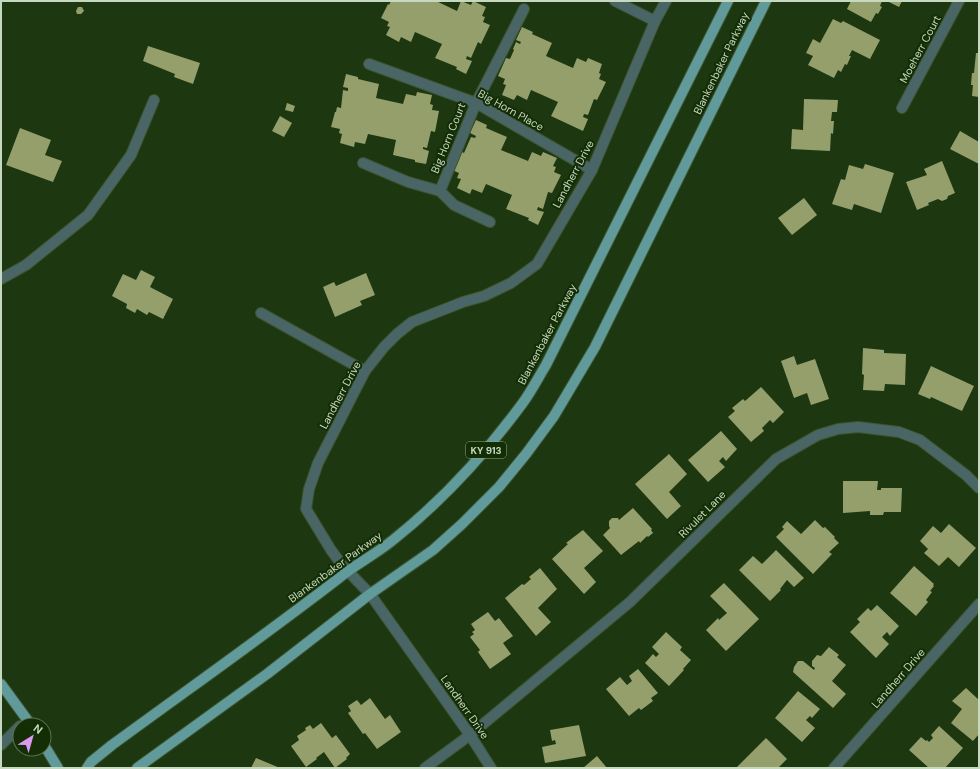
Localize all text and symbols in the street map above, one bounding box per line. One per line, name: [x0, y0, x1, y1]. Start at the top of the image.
street label: Blankenbaker Parkway: [690, 10, 752, 116]
street label: Moeherr Court: [896, 13, 944, 85]
street label: Big Horn Place: [476, 86, 546, 134]
street label: Big Horn Court: [428, 101, 468, 175]
street label: Landherr Drive: [549, 138, 597, 210]
street label: Blankenbaker Parkway: [514, 281, 580, 387]
street label: Landherr Drive: [316, 359, 364, 431]
road number: KY 913: [466, 442, 506, 458]
street label: Rivulet Lane: [675, 487, 729, 541]
street label: Blankenbaker Parkway: [285, 528, 385, 606]
street label: Landherr Drive: [868, 645, 928, 711]
street label: Landherr Drive: [438, 672, 492, 742]
north arrow: [12, 717, 52, 757]
text: N: [31, 721, 45, 737]

